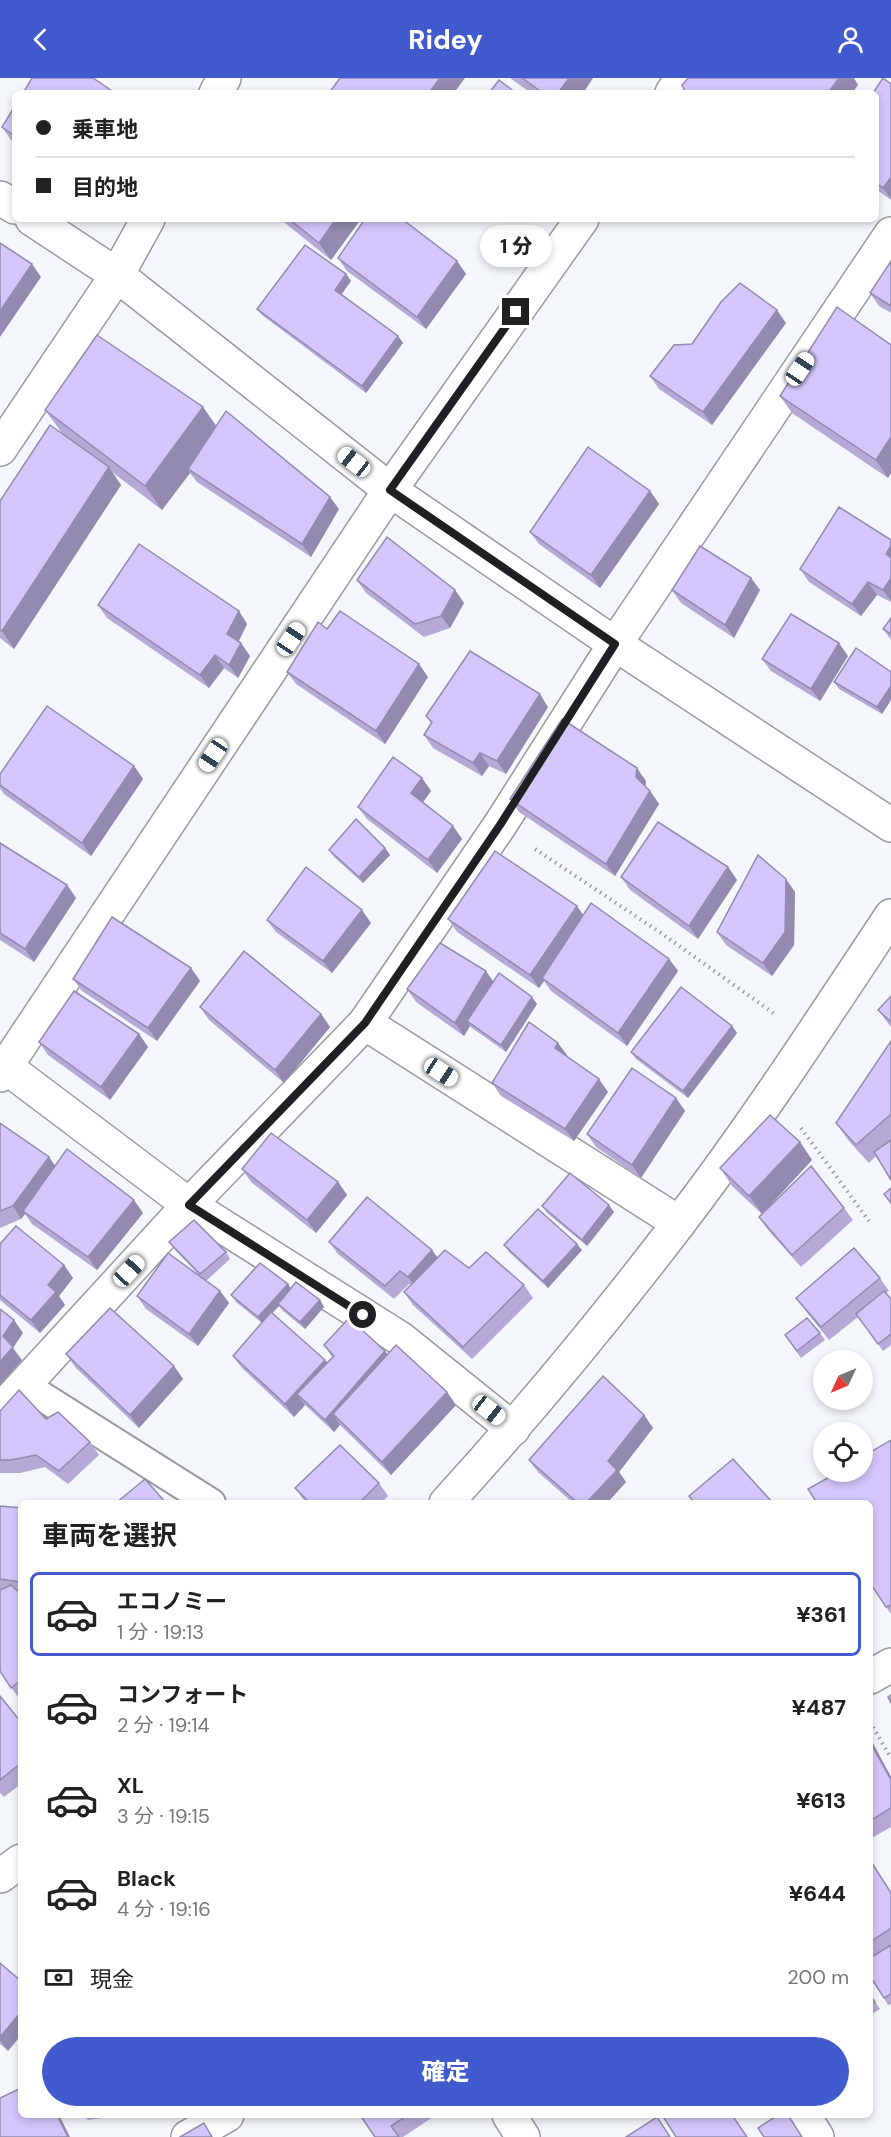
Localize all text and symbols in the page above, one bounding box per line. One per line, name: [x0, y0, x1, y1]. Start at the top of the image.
text: Ridey: [408, 22, 483, 57]
icon: back: [24, 23, 57, 56]
icon: person: [834, 23, 867, 56]
text: 乗車地: [72, 115, 138, 144]
text: 目的地: [72, 173, 138, 202]
callout: 1 分: [480, 225, 552, 267]
text: 1 分: [500, 233, 532, 259]
route end: [502, 298, 529, 325]
car: [782, 349, 818, 389]
car: [334, 444, 374, 480]
car: [273, 619, 309, 659]
car: [195, 735, 231, 775]
car: [421, 1055, 461, 1089]
car: [110, 1252, 148, 1290]
route start: [349, 1301, 376, 1328]
north arrow: [813, 1350, 873, 1410]
map controls: [813, 1350, 873, 1482]
car: [469, 1392, 509, 1428]
button: locate: [813, 1422, 873, 1482]
text: 車両を選択: [42, 1518, 177, 1553]
icon: car: [45, 1587, 99, 1641]
text: エコノミー: [117, 1587, 227, 1616]
text: ¥361: [796, 1600, 846, 1629]
text: 1 分 · 19:13: [117, 1619, 204, 1645]
icon: car: [45, 1680, 99, 1734]
text: コンフォート: [117, 1680, 248, 1709]
text: ¥487: [792, 1693, 846, 1722]
text: 2 分 · 19:14: [117, 1712, 210, 1738]
text: XL: [117, 1771, 144, 1800]
icon: car: [45, 1773, 99, 1827]
text: ¥613: [796, 1786, 846, 1815]
text: 3 分 · 19:15: [117, 1803, 210, 1829]
text: Black: [117, 1864, 176, 1893]
icon: car: [45, 1866, 99, 1920]
text: ¥644: [789, 1879, 846, 1908]
text: 4 分 · 19:16: [117, 1896, 211, 1922]
icon: cash: [42, 1961, 75, 1994]
text: 200 m: [787, 1964, 849, 1990]
text: 現金: [90, 1965, 134, 1994]
button: 確定: [42, 2037, 849, 2106]

